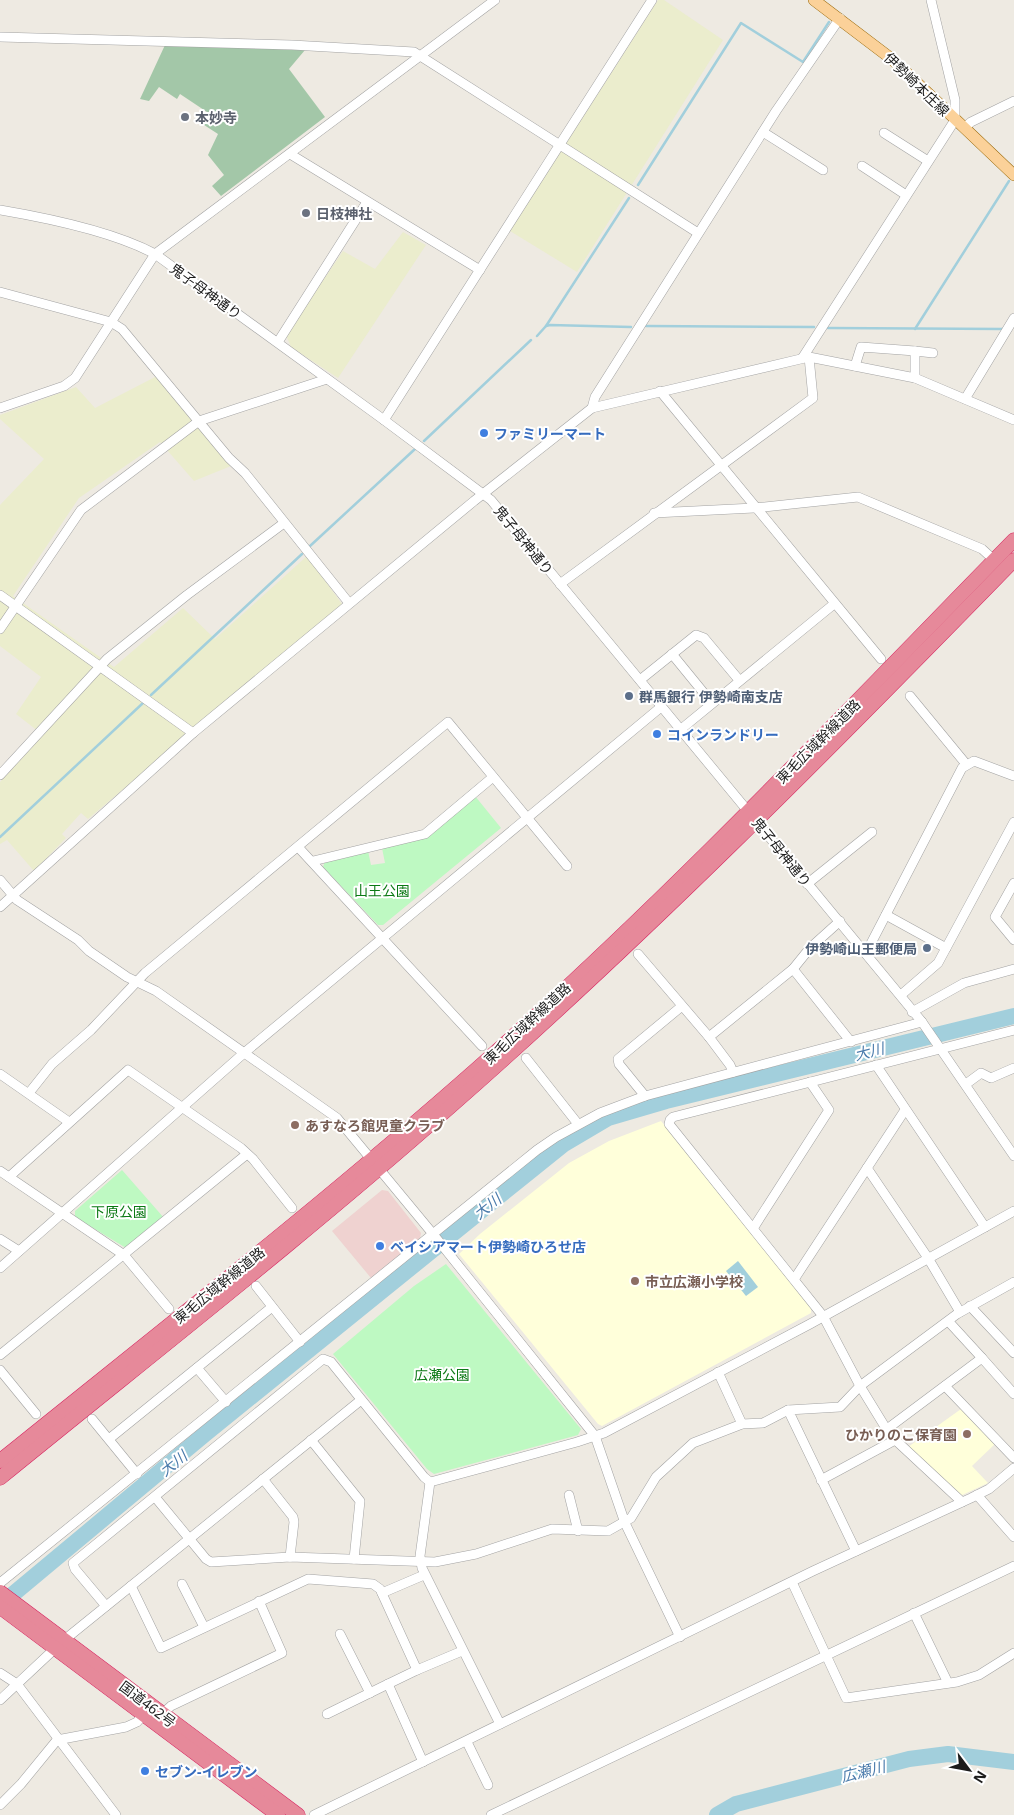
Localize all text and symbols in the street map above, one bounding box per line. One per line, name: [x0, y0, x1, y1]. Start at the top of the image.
street label: 伊勢崎本庄線: [880, 48, 954, 120]
place label: 本妙寺: [195, 108, 237, 127]
marker: 本妙寺: [179, 111, 191, 123]
place label: 日枝神社: [316, 204, 372, 223]
marker: 日枝神社: [300, 207, 312, 219]
street label: 鬼子母神通り: [166, 259, 246, 323]
place label: ファミリーマート: [494, 424, 606, 443]
marker: ファミリーマート: [478, 427, 490, 439]
street label: 鬼子母神通り: [490, 501, 558, 579]
place label: 群馬銀行 伊勢崎南支店: [639, 687, 783, 706]
marker: 群馬銀行 伊勢崎南支店: [623, 690, 635, 702]
street label: 東毛広域幹線道路: [772, 695, 864, 787]
place label: コインランドリー: [667, 725, 779, 744]
marker: コインランドリー: [651, 728, 663, 740]
street label: 鬼子母神通り: [748, 813, 816, 891]
park label: 山王公園: [354, 881, 410, 900]
place label: 伊勢崎山王郵便局: [805, 939, 917, 958]
marker: 伊勢崎山王郵便局: [921, 942, 933, 954]
street label: 東毛広域幹線道路: [480, 978, 574, 1068]
water label: 大川: [852, 1037, 888, 1064]
place label: あすなろ館児童クラブ: [305, 1116, 445, 1135]
marker: あすなろ館児童クラブ: [289, 1119, 301, 1131]
water label: 大川: [469, 1188, 506, 1223]
park label: 下原公園: [91, 1202, 147, 1221]
place label: ベイシアマート伊勢崎ひろせ店: [390, 1237, 586, 1256]
marker: ベイシアマート伊勢崎ひろせ店: [374, 1240, 386, 1252]
street label: 東毛広域幹線道路: [170, 1242, 268, 1328]
place label: 市立広瀬小学校: [645, 1272, 743, 1291]
marker: 市立広瀬小学校: [629, 1275, 641, 1287]
park label: 広瀬公園: [414, 1365, 470, 1384]
place label: ひかりのこ保育園: [845, 1425, 957, 1444]
marker: ひかりのこ保育園: [961, 1428, 973, 1440]
water label: 大川: [155, 1445, 192, 1480]
street label: 国道462号: [116, 1677, 180, 1731]
north arrow: [944, 1745, 994, 1795]
water label: 広瀬川: [839, 1755, 889, 1786]
place label: セブン-イレブン: [155, 1762, 257, 1781]
marker: セブン-イレブン: [139, 1765, 151, 1777]
text: N: [969, 1767, 992, 1787]

